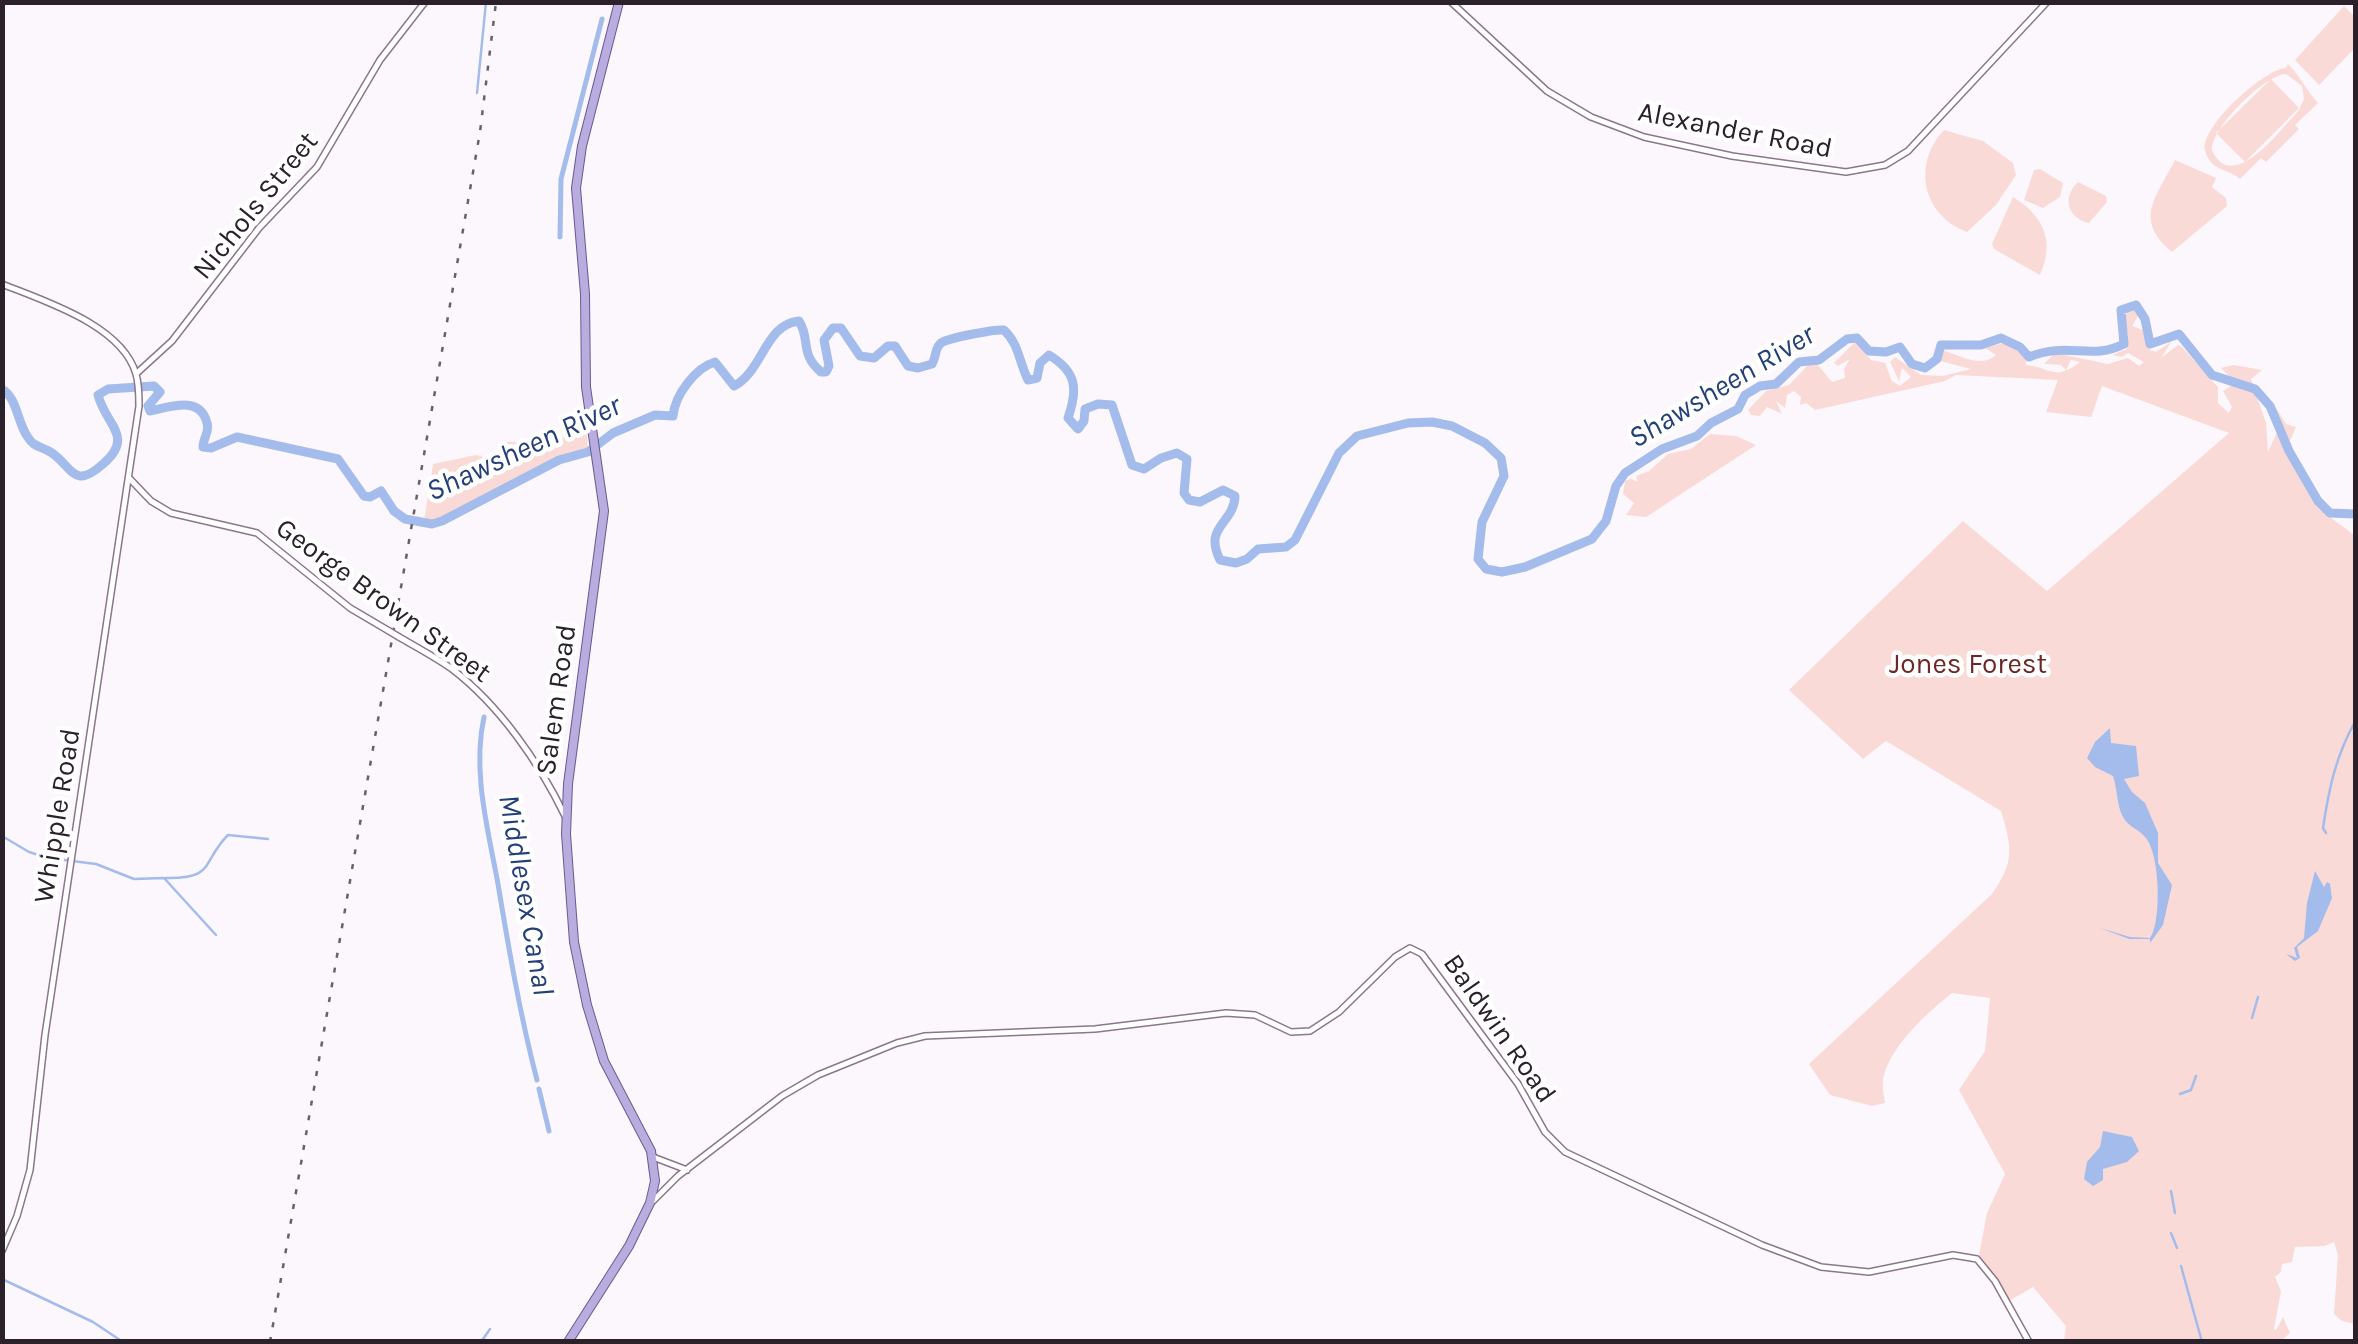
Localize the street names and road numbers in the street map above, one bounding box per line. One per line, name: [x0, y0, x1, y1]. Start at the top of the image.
street label: Alexander Road: [1635, 96, 1835, 166]
street label: Nichols Street: [186, 125, 326, 287]
street label: George Brown Street: [269, 512, 497, 690]
street label: Salem Road: [530, 622, 584, 778]
street label: Whipple Road: [28, 726, 88, 906]
street label: Baldwin Road: [1435, 948, 1563, 1110]

